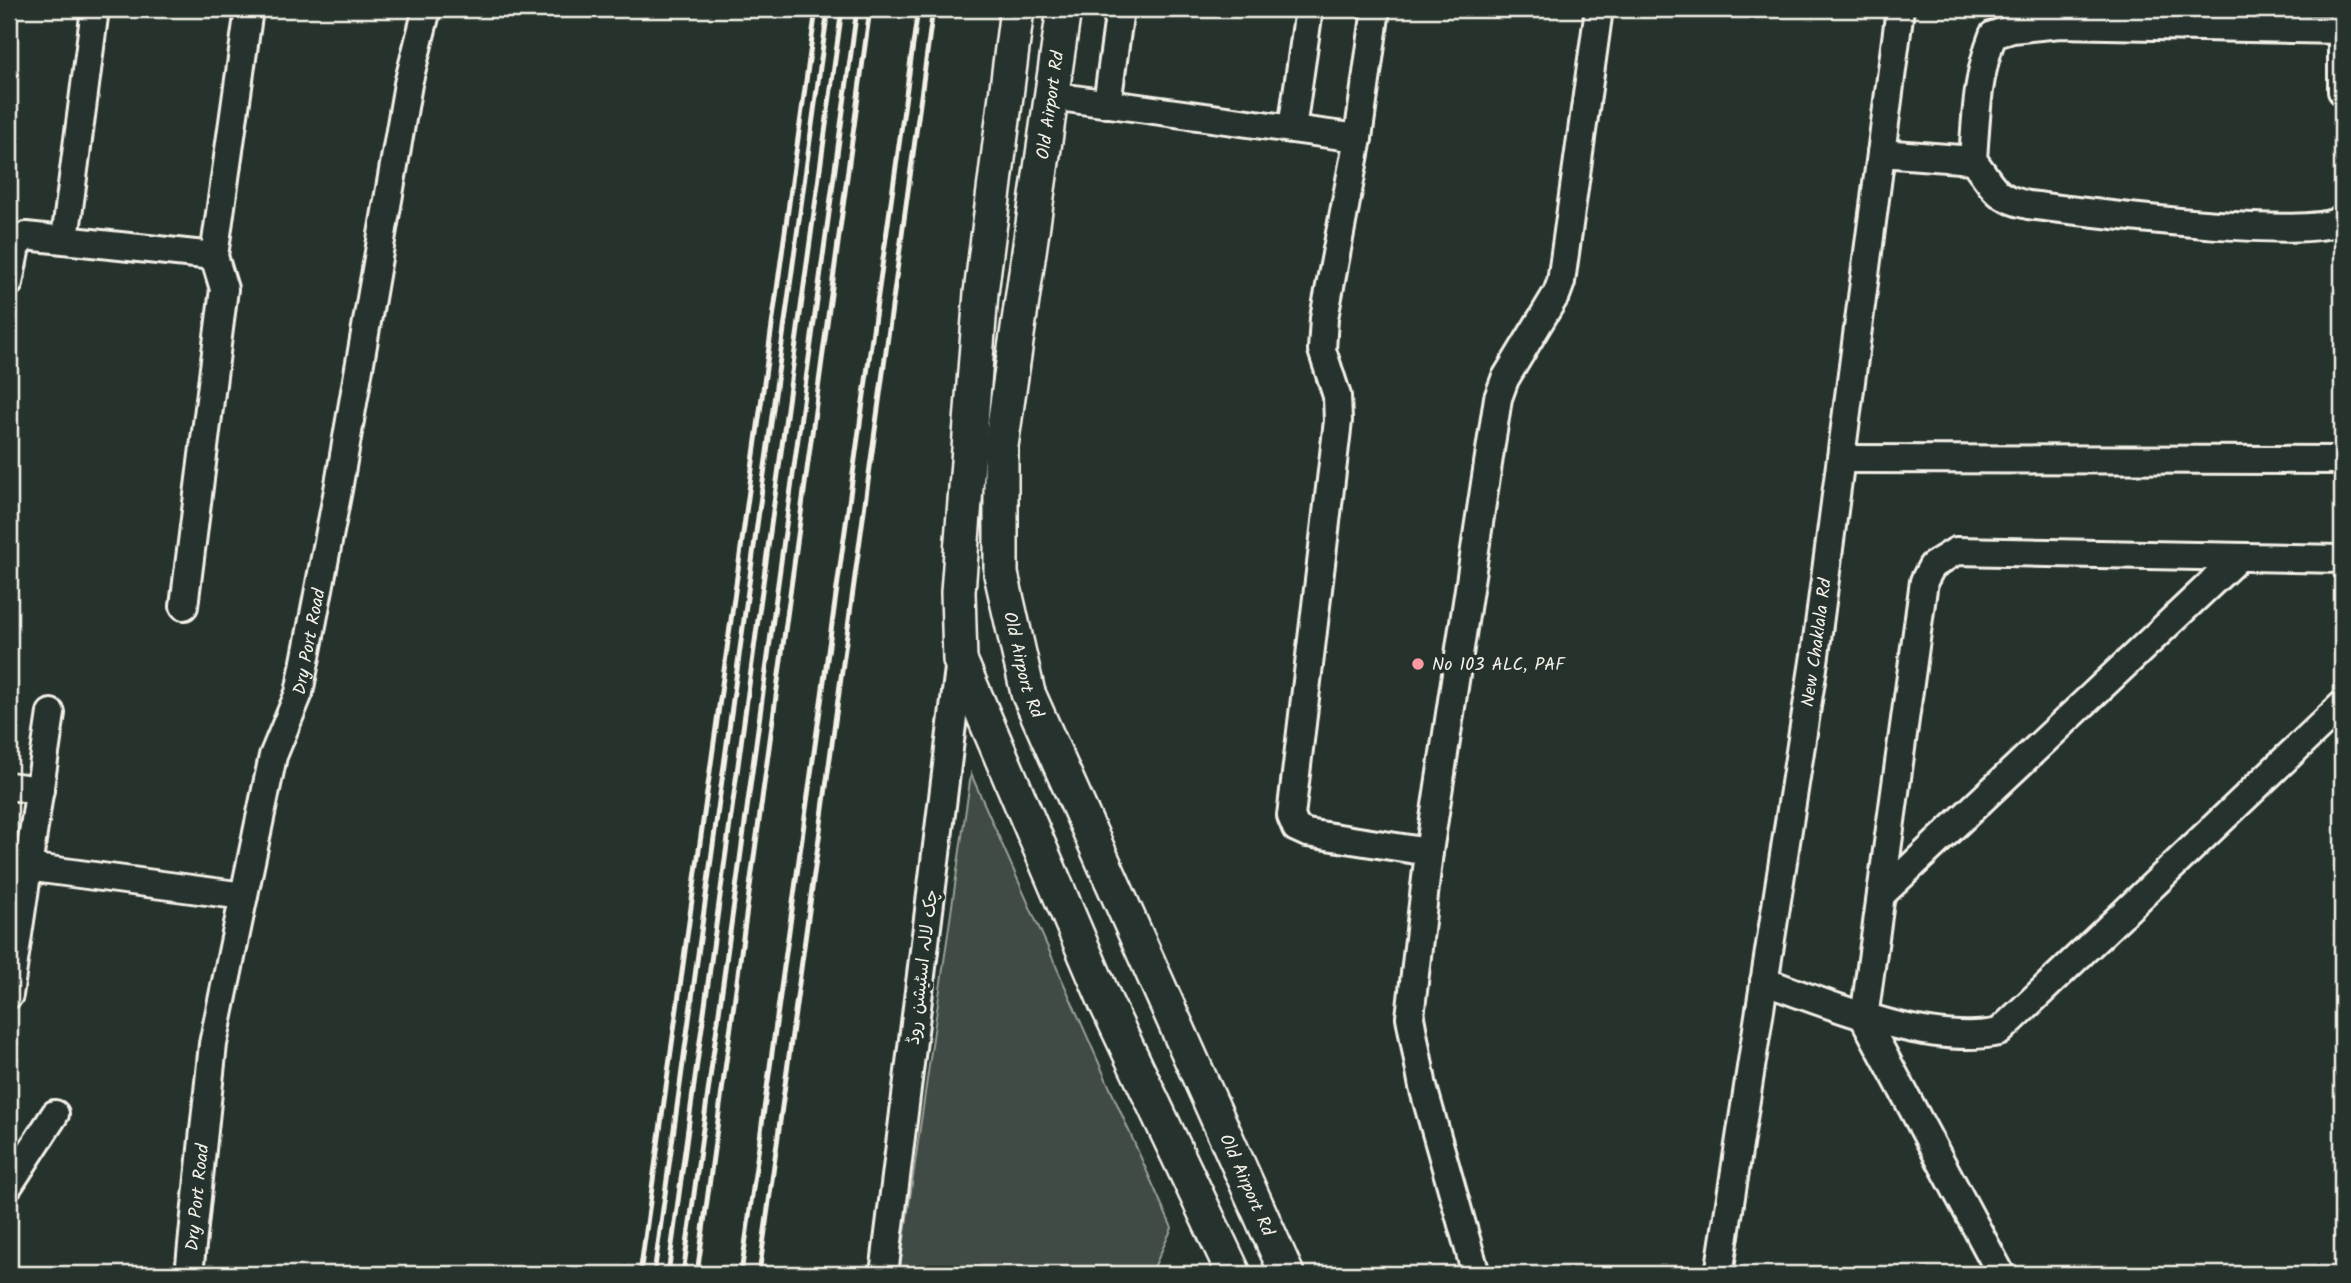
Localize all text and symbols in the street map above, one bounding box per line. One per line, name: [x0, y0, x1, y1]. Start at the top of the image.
street label: Old Airport Rd: [1030, 48, 1074, 161]
street label: New Chaklala Rd: [1794, 576, 1841, 709]
street label: Dry Port Road: [286, 585, 335, 697]
street label: Old Airport Rd: [994, 609, 1051, 724]
place label: No 103 ALC, PAF: [1432, 651, 1566, 680]
marker: No 103 ALC, PAF: [1410, 656, 1426, 672]
street label: چک لالہ اسٹیشن روڈ: [900, 888, 947, 1047]
street label: Old Airport Rd: [1210, 1130, 1282, 1242]
street label: Dry Port Road: [178, 1142, 219, 1253]

